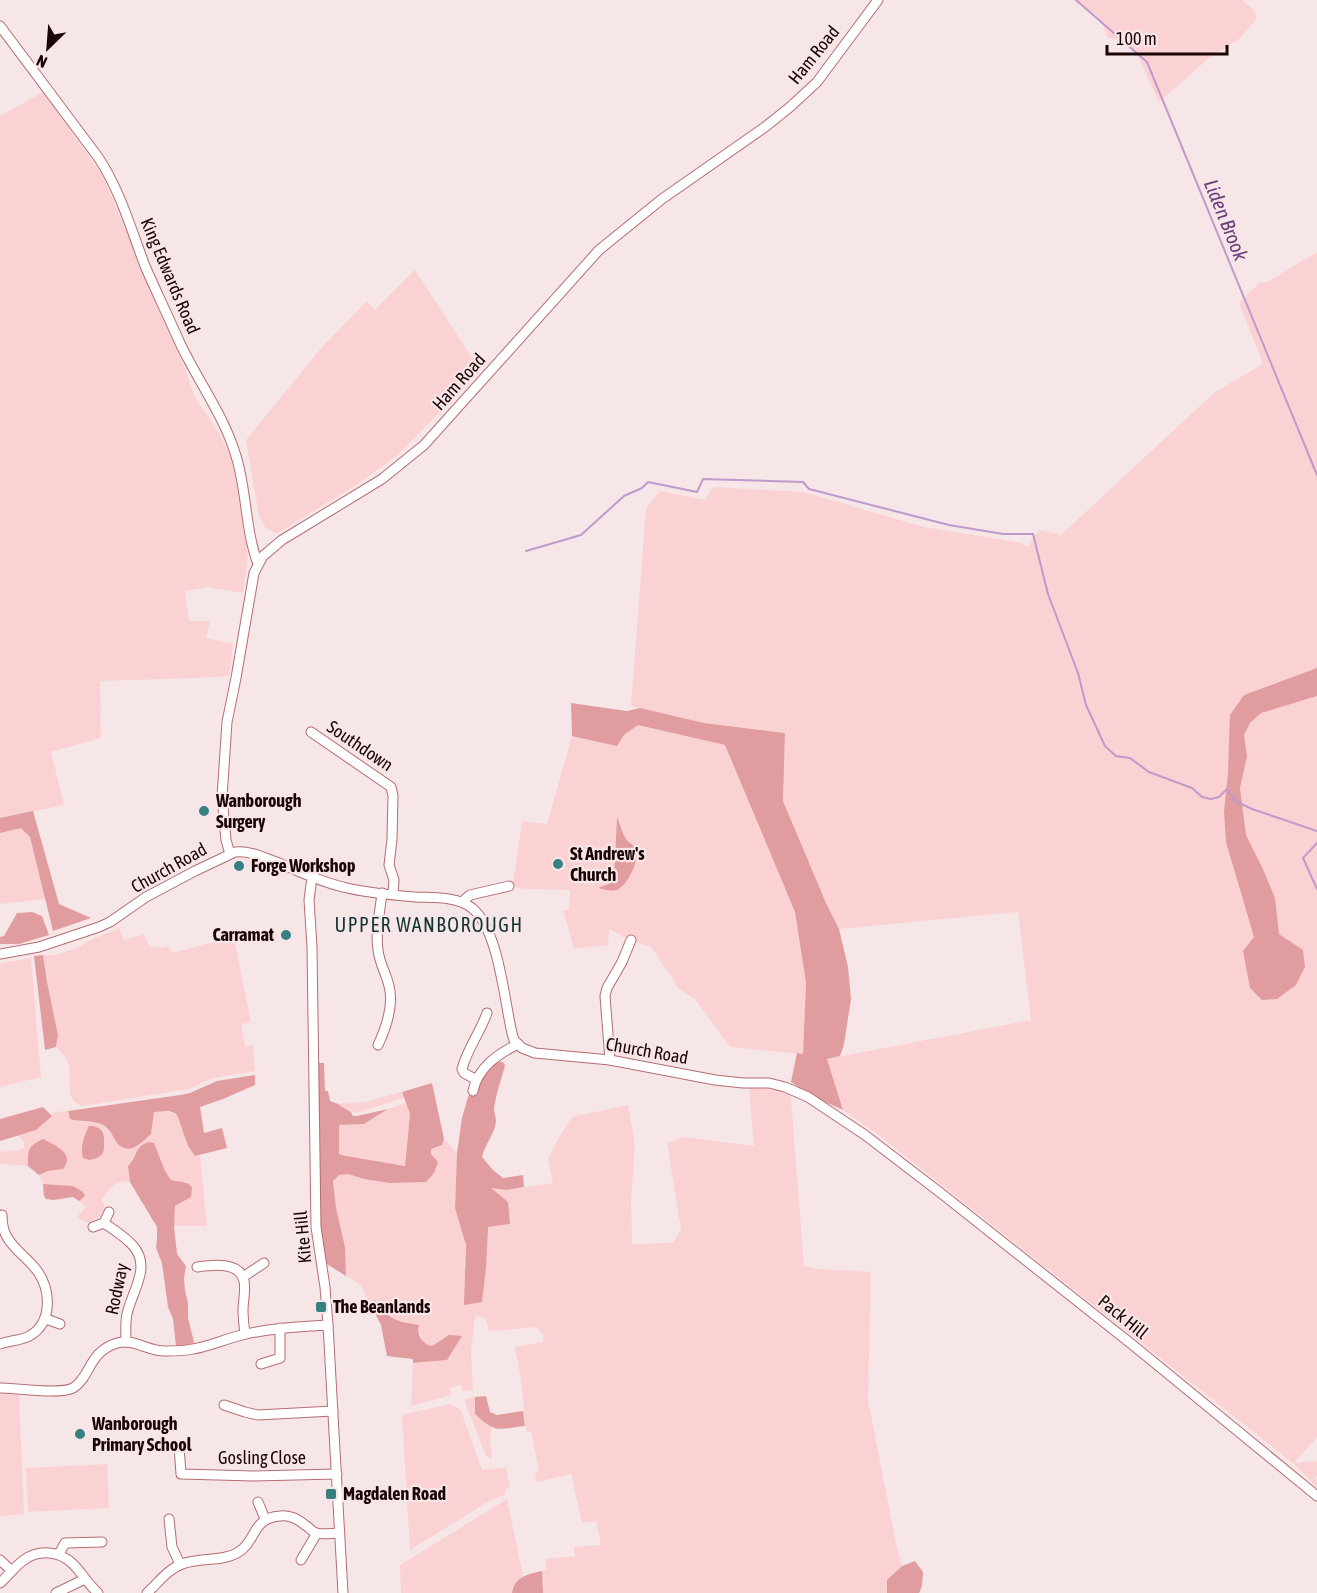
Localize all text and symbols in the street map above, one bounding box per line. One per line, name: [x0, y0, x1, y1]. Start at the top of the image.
north arrow: [18, 18, 78, 78]
scale bar: [1107, 18, 1227, 56]
street label: Ham Road: [784, 21, 843, 88]
text: 100 m: [1116, 28, 1157, 49]
text: N: [34, 51, 50, 72]
water label: Liden Brook: [1200, 176, 1253, 264]
street label: King Edwards Road: [137, 215, 204, 337]
street label: Ham Road: [428, 349, 489, 414]
street label: Southdown: [323, 716, 397, 775]
place label: Wanborough Surgery: [215, 790, 302, 832]
marker: Wanborough Surgery: [197, 804, 211, 818]
street label: Church Road: [127, 838, 210, 897]
place label: St Andrew's Church: [570, 843, 645, 885]
place label: Forge Workshop: [251, 855, 355, 876]
marker: St Andrew's Church: [551, 857, 565, 871]
marker: Forge Workshop: [232, 859, 246, 873]
district label: UPPER WANBOROUGH: [334, 913, 524, 936]
place label: Carramat: [212, 924, 275, 945]
marker: Carramat: [279, 928, 293, 942]
street label: Church Road: [604, 1033, 690, 1068]
street label: Kite Hill: [290, 1210, 315, 1264]
street label: Rodway: [101, 1261, 132, 1317]
street label: Pack Hill: [1094, 1290, 1153, 1343]
place label: The Beanlands: [333, 1296, 431, 1317]
marker: The Beanlands: [314, 1300, 328, 1314]
place label: Wanborough Primary School: [91, 1413, 192, 1455]
marker: Wanborough Primary School: [73, 1427, 87, 1441]
street label: Gosling Close: [218, 1447, 306, 1468]
place label: Magdalen Road: [343, 1483, 446, 1504]
marker: Magdalen Road: [324, 1487, 338, 1501]

